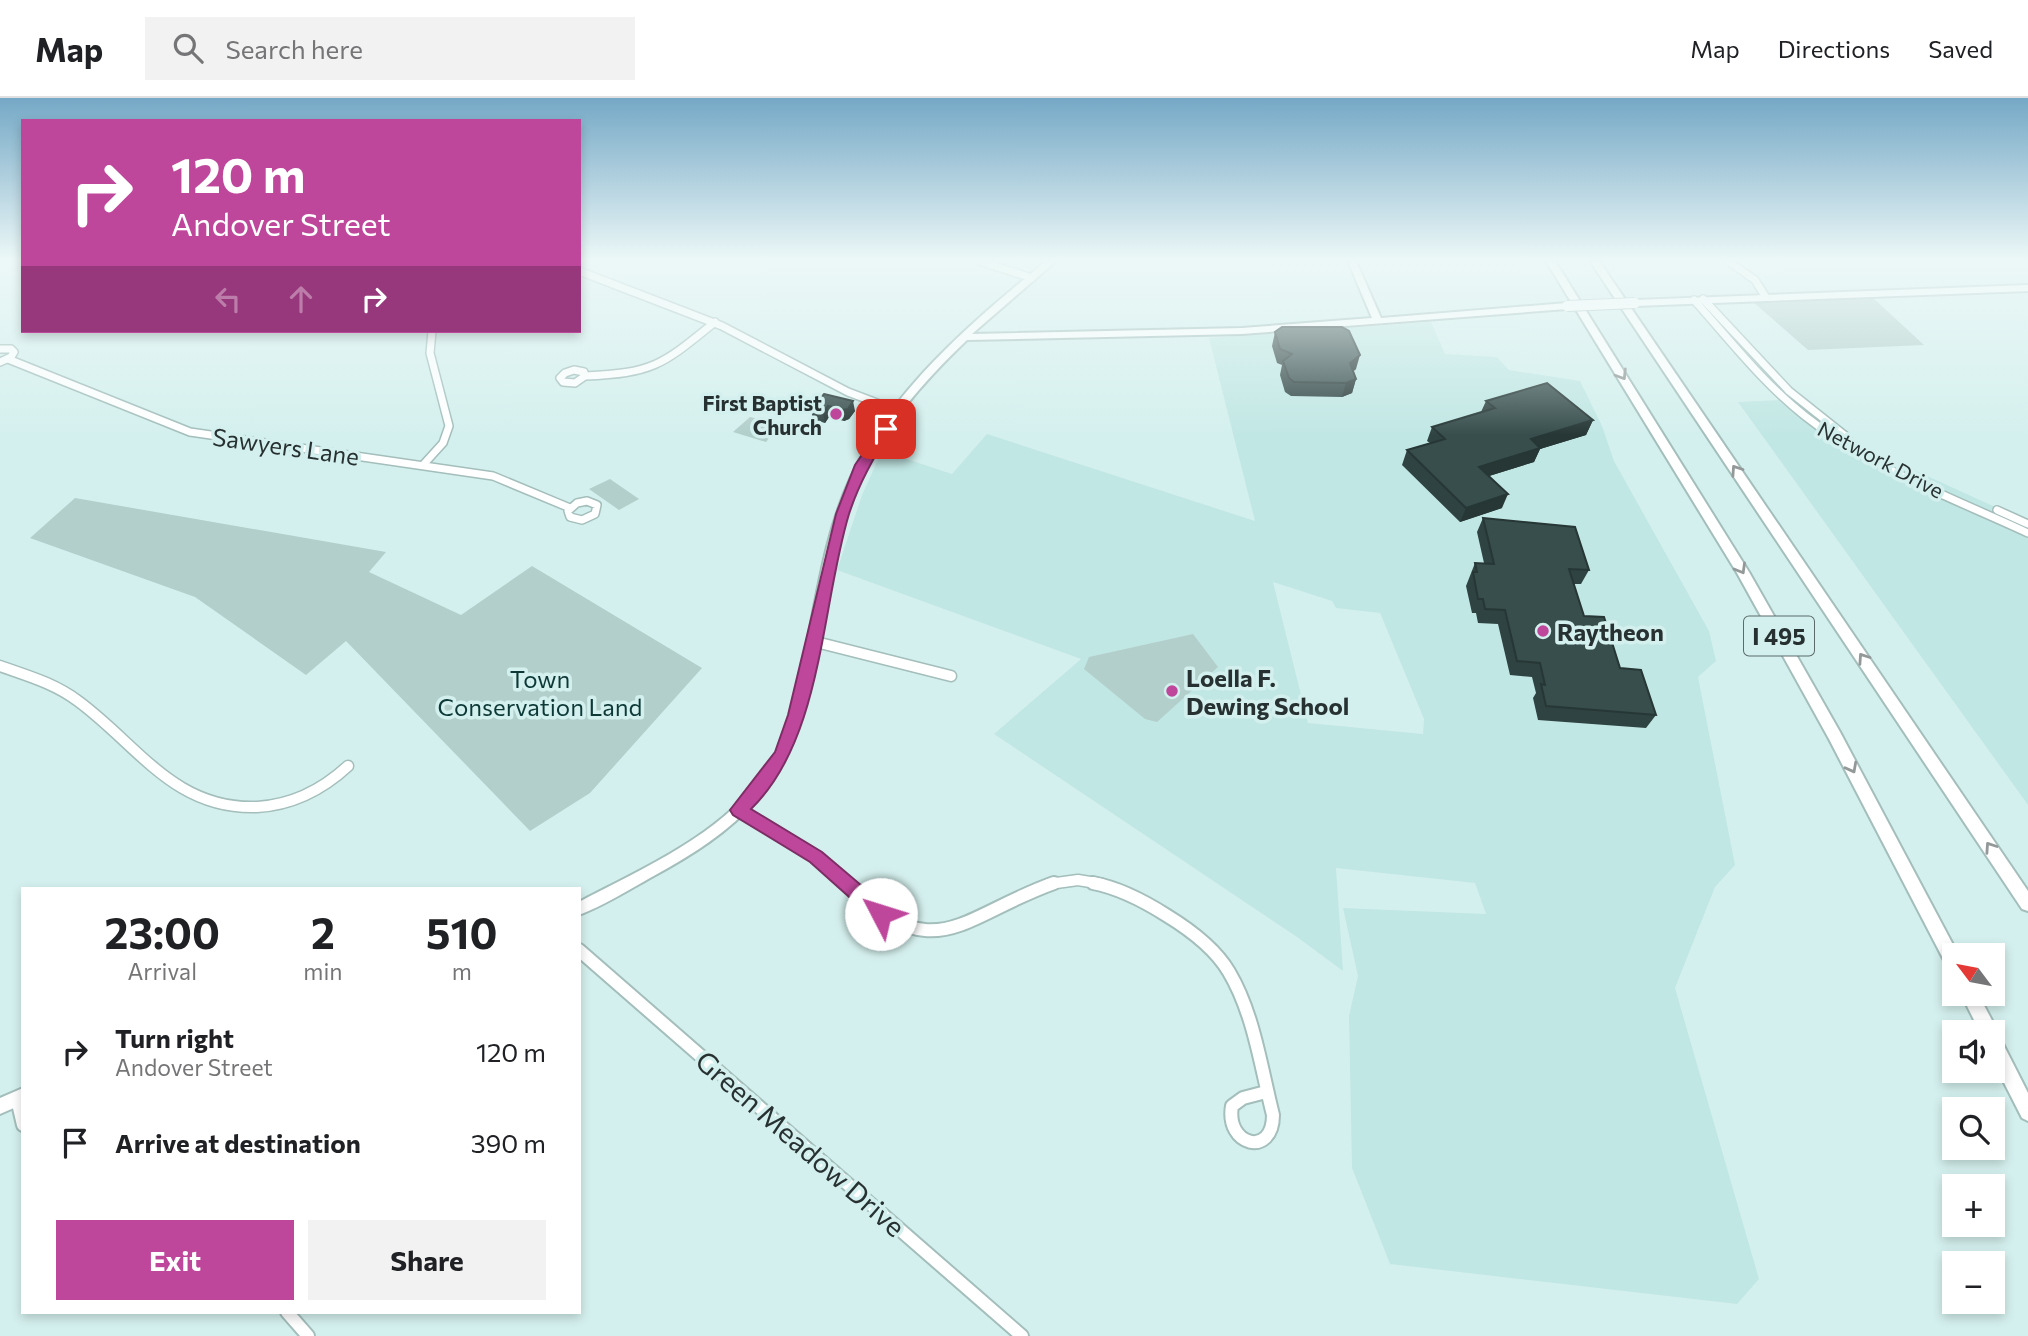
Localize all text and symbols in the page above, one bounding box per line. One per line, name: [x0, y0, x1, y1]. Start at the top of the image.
search box: [145, 17, 635, 80]
text: Map: [35, 28, 103, 69]
icon: search: [169, 29, 207, 67]
text: Search here: [225, 33, 363, 64]
text: Map: [1690, 34, 1740, 63]
text: Directions: [1778, 34, 1890, 63]
text: Saved: [1928, 34, 1993, 63]
text: 120 m: [171, 143, 305, 203]
icon: right: [56, 147, 147, 238]
text: Andover Street: [171, 203, 391, 243]
icon: left: [209, 280, 247, 318]
icon: ahead: [282, 280, 320, 318]
icon: right: [355, 280, 393, 318]
one-way arrow: [1613, 368, 1626, 381]
place label: First Baptist Church: [703, 390, 822, 439]
pin: [856, 399, 916, 459]
marker: First Baptist Church: [828, 406, 844, 422]
icon: arrive: [867, 410, 905, 448]
street label: Network Drive: [1814, 415, 1948, 503]
street label: Sawyers Lane: [211, 421, 361, 471]
one-way arrow: [1732, 465, 1744, 478]
one-way arrow: [1733, 562, 1746, 574]
road number: I 495: [1744, 616, 1814, 656]
place label: Raytheon: [1557, 617, 1664, 646]
marker: Raytheon: [1535, 623, 1551, 639]
one-way arrow: [1859, 653, 1872, 666]
place label: Loella F. Dewing School: [1186, 663, 1349, 720]
park label: Town Conservation Land: [438, 664, 642, 721]
marker: Loella F. Dewing School: [1164, 683, 1180, 699]
one-way arrow: [1843, 761, 1857, 773]
one-way arrow: [1985, 842, 1998, 855]
position arrow: [844, 877, 918, 951]
text: 23:00: [105, 906, 220, 958]
text: 2: [311, 906, 335, 958]
text: 510: [426, 906, 497, 958]
north arrow: [1942, 943, 2006, 1006]
map controls: [1942, 943, 2005, 1314]
text: Arrival: [127, 957, 197, 985]
text: min: [303, 957, 343, 985]
text: m: [452, 957, 472, 985]
button: sound: [1942, 1020, 2005, 1083]
text: Turn right: [115, 1022, 234, 1053]
icon: right: [56, 1033, 94, 1071]
text: 120 m: [476, 1036, 546, 1067]
street label: Green Meadow Drive: [689, 1043, 913, 1243]
text: Andover Street: [115, 1053, 273, 1081]
button: search: [1942, 1097, 2005, 1160]
icon: arrive: [56, 1124, 94, 1162]
text: Arrive at destination: [115, 1127, 361, 1158]
text: 390 m: [471, 1127, 546, 1158]
button: +: [1942, 1174, 2005, 1237]
button: Exit: [56, 1220, 294, 1300]
button: Share: [308, 1220, 546, 1300]
button: −: [1942, 1251, 2005, 1314]

